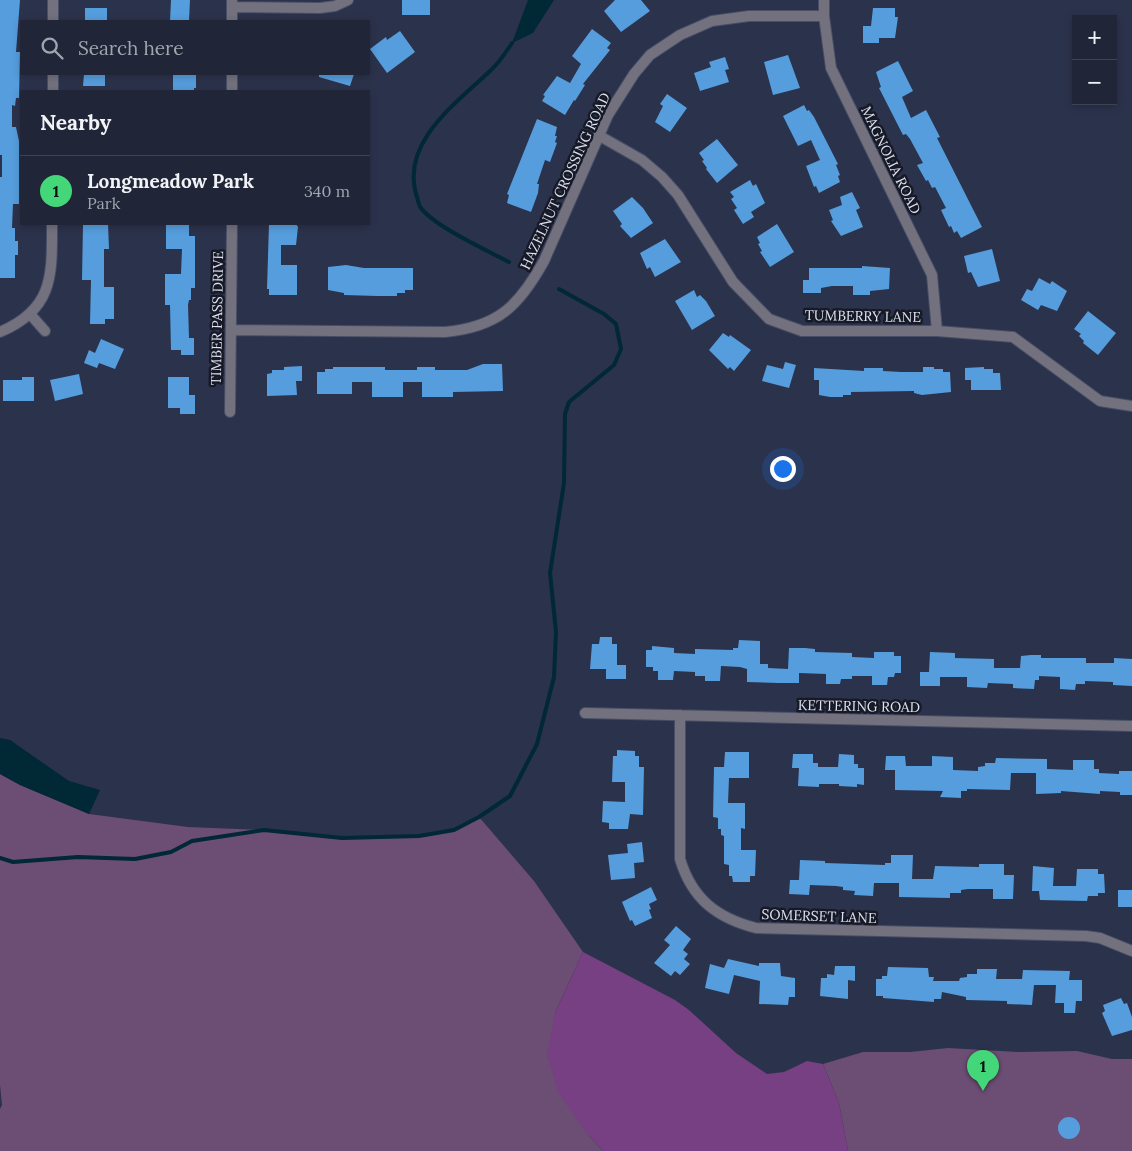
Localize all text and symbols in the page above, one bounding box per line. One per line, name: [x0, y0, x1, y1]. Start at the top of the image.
map controls: [1072, 15, 1117, 105]
button: +: [1072, 15, 1117, 60]
search box: [20, 20, 370, 75]
icon: search: [38, 34, 66, 62]
text: Search here: [78, 36, 184, 60]
button: −: [1072, 60, 1117, 105]
street label: HAZELNUT CROSSING ROAD: [516, 90, 614, 272]
street label: MAGNOLIA ROAD: [857, 103, 925, 217]
text: Nearby: [40, 109, 111, 136]
text: Longmeadow Park: [87, 169, 254, 193]
text: 1: [53, 181, 59, 201]
text: 340 m: [304, 181, 350, 201]
text: Park: [87, 193, 120, 213]
street label: TIMBER PASS DRIVE: [207, 250, 227, 385]
street label: TUMBERRY LANE: [805, 306, 921, 326]
your location: [770, 456, 796, 482]
street label: KETTERING ROAD: [798, 696, 920, 716]
street label: SOMERSET LANE: [761, 905, 877, 927]
pin: 1: [967, 1050, 999, 1091]

